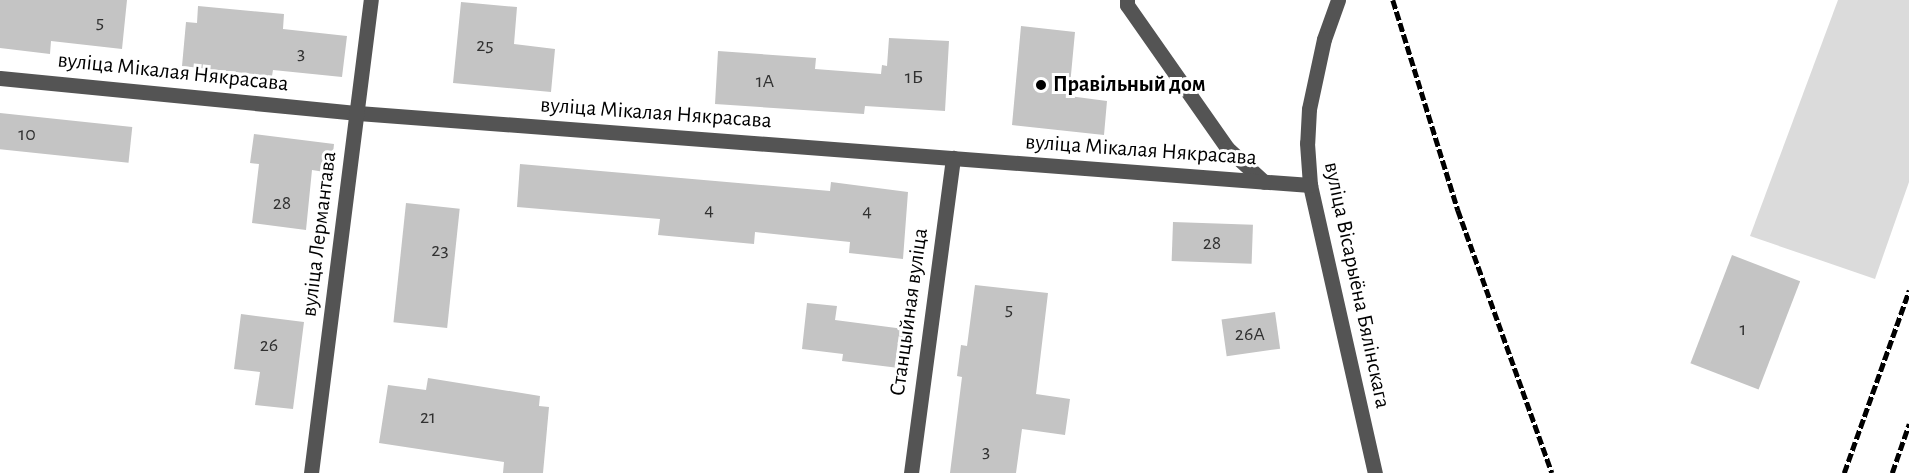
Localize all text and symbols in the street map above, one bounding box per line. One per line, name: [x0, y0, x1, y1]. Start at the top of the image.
house number: 5: [96, 10, 104, 34]
house number: 25: [476, 33, 494, 57]
house number: 3: [297, 41, 305, 65]
street label: вуліца Мікалая Някрасава: [56, 47, 290, 97]
house number: 1Б: [905, 65, 923, 89]
house number: 1А: [756, 69, 774, 93]
place label: Правільный дом: [1053, 72, 1206, 98]
marker: Правільный дом: [1034, 78, 1048, 92]
street label: вуліца Мікалая Някрасава: [539, 92, 773, 134]
house number: 10: [18, 122, 36, 146]
street label: вуліца Мікалая Някрасава: [1024, 129, 1258, 171]
street label: вуліца Лермантава: [296, 150, 342, 318]
street label: вуліца Вісарыёна Бялінскага: [1318, 159, 1396, 411]
house number: 28: [273, 191, 291, 215]
house number: 4: [704, 198, 714, 222]
house number: 4: [862, 199, 872, 223]
street label: Станцыйная вуліца: [884, 226, 934, 398]
house number: 28: [1203, 231, 1221, 255]
house number: 23: [431, 238, 449, 262]
house number: 5: [1005, 297, 1013, 321]
house number: 1: [1740, 317, 1746, 341]
house number: 26А: [1235, 322, 1265, 346]
house number: 26: [260, 333, 278, 357]
house number: 21: [420, 405, 436, 429]
house number: 3: [982, 439, 990, 463]

